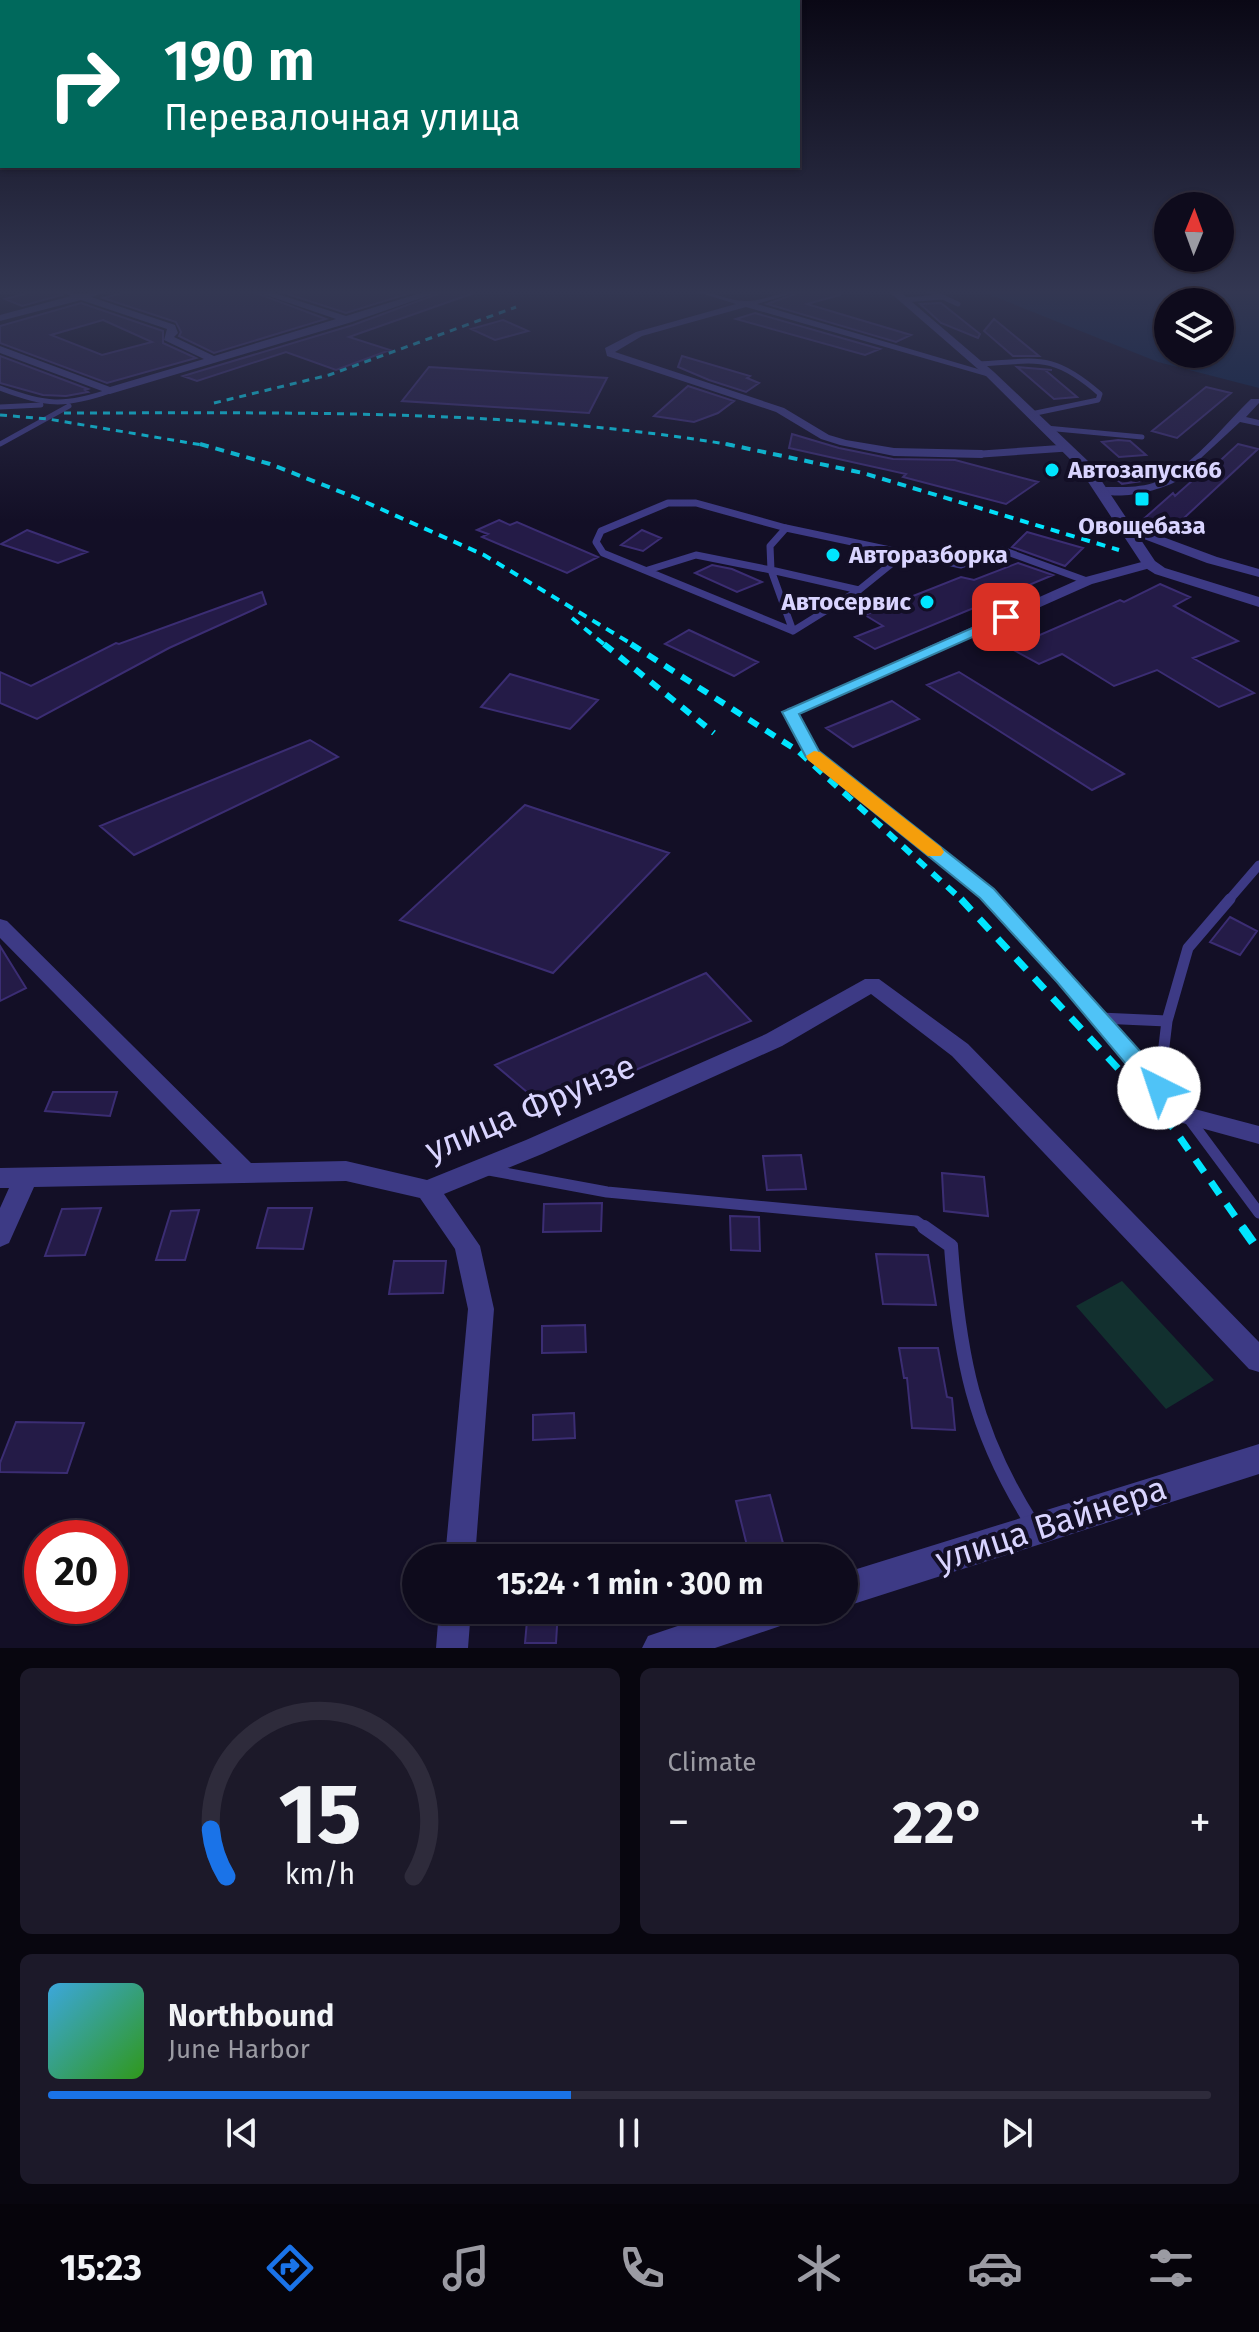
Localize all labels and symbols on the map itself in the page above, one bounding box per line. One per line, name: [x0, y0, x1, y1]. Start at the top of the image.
north arrow: [1154, 192, 1234, 272]
place label: Автозапуск66: [1067, 456, 1222, 484]
marker: Автозапуск66: [1043, 461, 1061, 479]
marker: Овощебаза: [1133, 490, 1151, 508]
place label: Овощебаза: [1078, 512, 1206, 540]
place label: Авторазборка: [848, 541, 1008, 569]
marker: Авторазборка: [824, 546, 842, 564]
pin: [972, 583, 1040, 651]
place label: Автосервис: [781, 588, 911, 616]
marker: Автосервис: [918, 593, 936, 611]
street label: улица Фрунзе: [419, 1045, 641, 1171]
position arrow: [1117, 1046, 1201, 1130]
street label: улица Вайнера: [930, 1467, 1172, 1581]
speed limit sign: 20: [24, 1520, 128, 1624]

